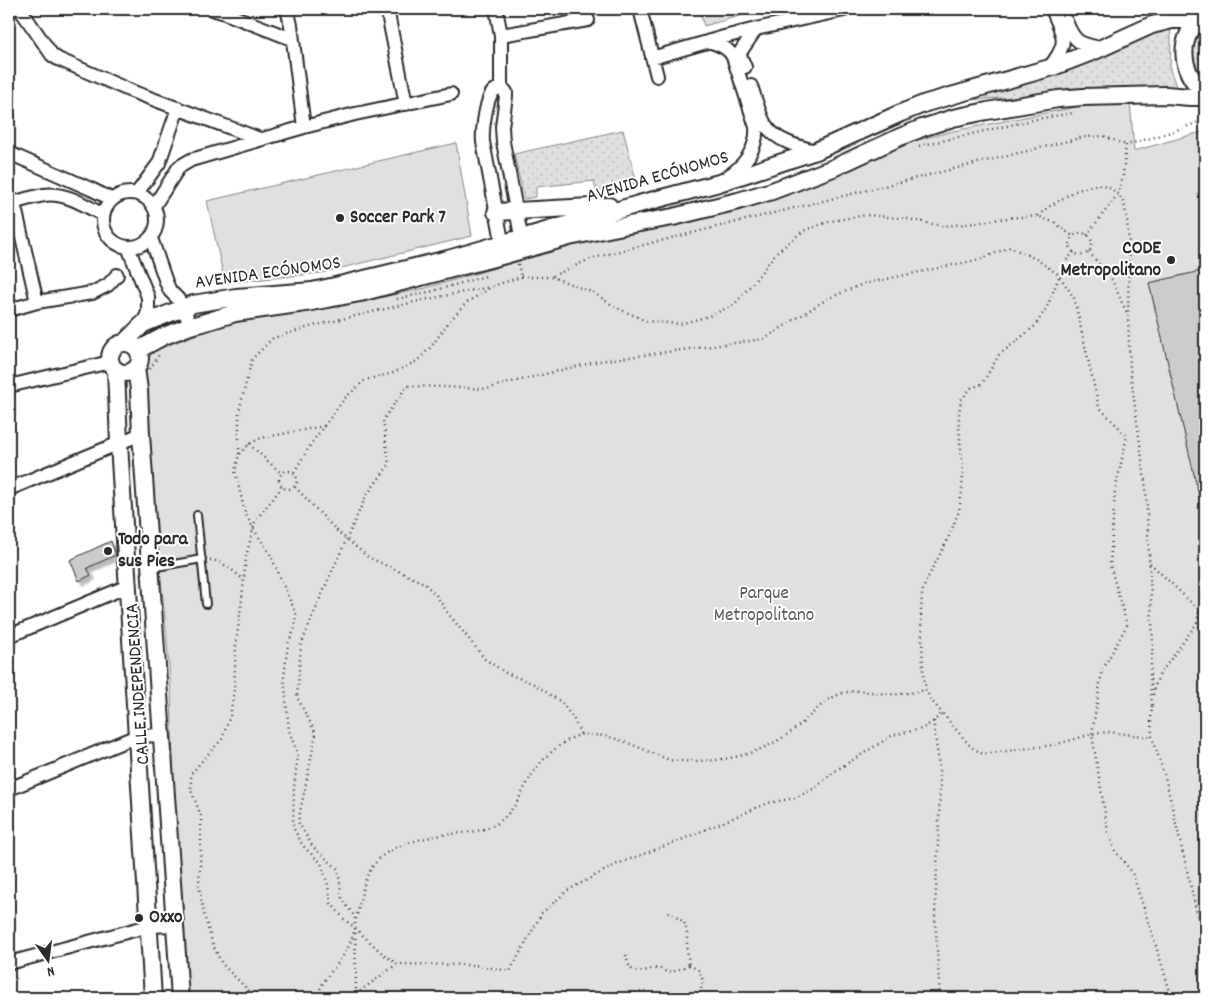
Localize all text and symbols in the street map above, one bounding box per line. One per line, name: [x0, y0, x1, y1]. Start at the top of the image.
street label: AVENIDA ECÓNOMOS: [584, 145, 732, 211]
place label: Soccer Park 7: [350, 205, 446, 232]
marker: Soccer Park 7: [334, 212, 346, 224]
place label: CODE Metropolitano: [1061, 236, 1162, 285]
street label: AVENIDA ECÓNOMOS: [193, 250, 343, 298]
marker: CODE Metropolitano: [1165, 254, 1177, 266]
place label: Todo para sus Pies: [118, 527, 189, 576]
marker: Todo para sus Pies: [102, 545, 114, 557]
park label: Parque Metropolitano: [714, 581, 814, 630]
street label: CALLE INDEPENDENCIA: [120, 602, 158, 766]
place label: Oxxo: [149, 905, 183, 932]
marker: Oxxo: [133, 912, 145, 924]
north arrow: [22, 934, 72, 984]
text: N: [45, 960, 56, 981]

